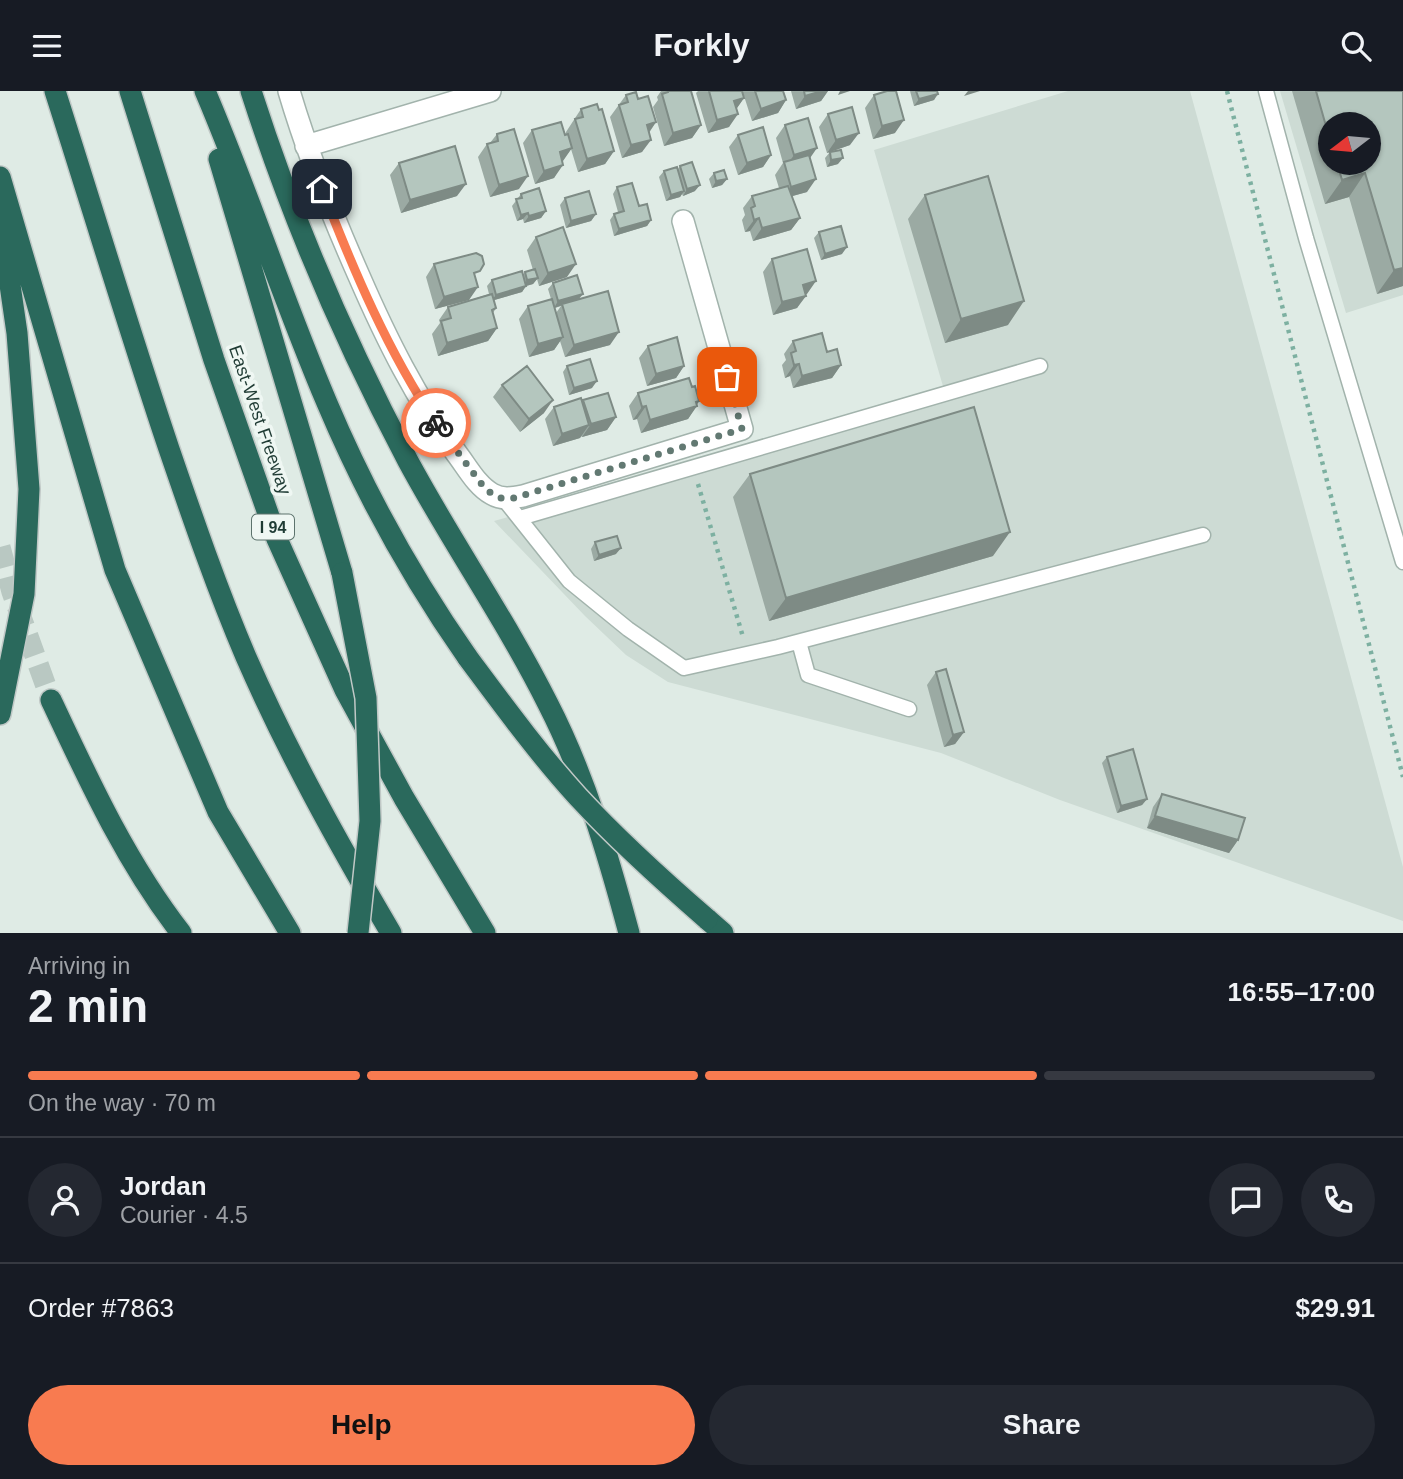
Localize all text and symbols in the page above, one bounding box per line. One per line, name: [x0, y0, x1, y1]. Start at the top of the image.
icon: menu: [28, 27, 66, 65]
text: Forkly: [653, 27, 750, 63]
icon: search: [1337, 27, 1375, 65]
north arrow: [1318, 112, 1381, 175]
map controls: [1318, 112, 1381, 175]
pin: [292, 159, 352, 219]
icon: home: [303, 170, 341, 208]
street label: East-West Freeway: [225, 343, 295, 497]
pin: [697, 347, 757, 407]
icon: bag: [708, 358, 746, 396]
courier: [401, 388, 471, 458]
icon: bike: [417, 404, 455, 442]
road number: I 94: [252, 515, 294, 539]
text: Arriving in: [28, 953, 130, 979]
text: 16:55–17:00: [1228, 977, 1375, 1007]
text: 2 min: [28, 980, 148, 1032]
text: On the way · 70 m: [28, 1090, 216, 1116]
button: person: [28, 1163, 102, 1237]
button: chat: [1209, 1163, 1283, 1237]
button: phone: [1301, 1163, 1375, 1237]
text: Jordan: [120, 1171, 207, 1201]
text: Courier · 4.5: [120, 1202, 248, 1228]
text: Order #7863: [28, 1293, 174, 1323]
text: $29.91: [1295, 1293, 1375, 1323]
button: Help: [28, 1385, 695, 1465]
button: Share: [709, 1385, 1375, 1465]

